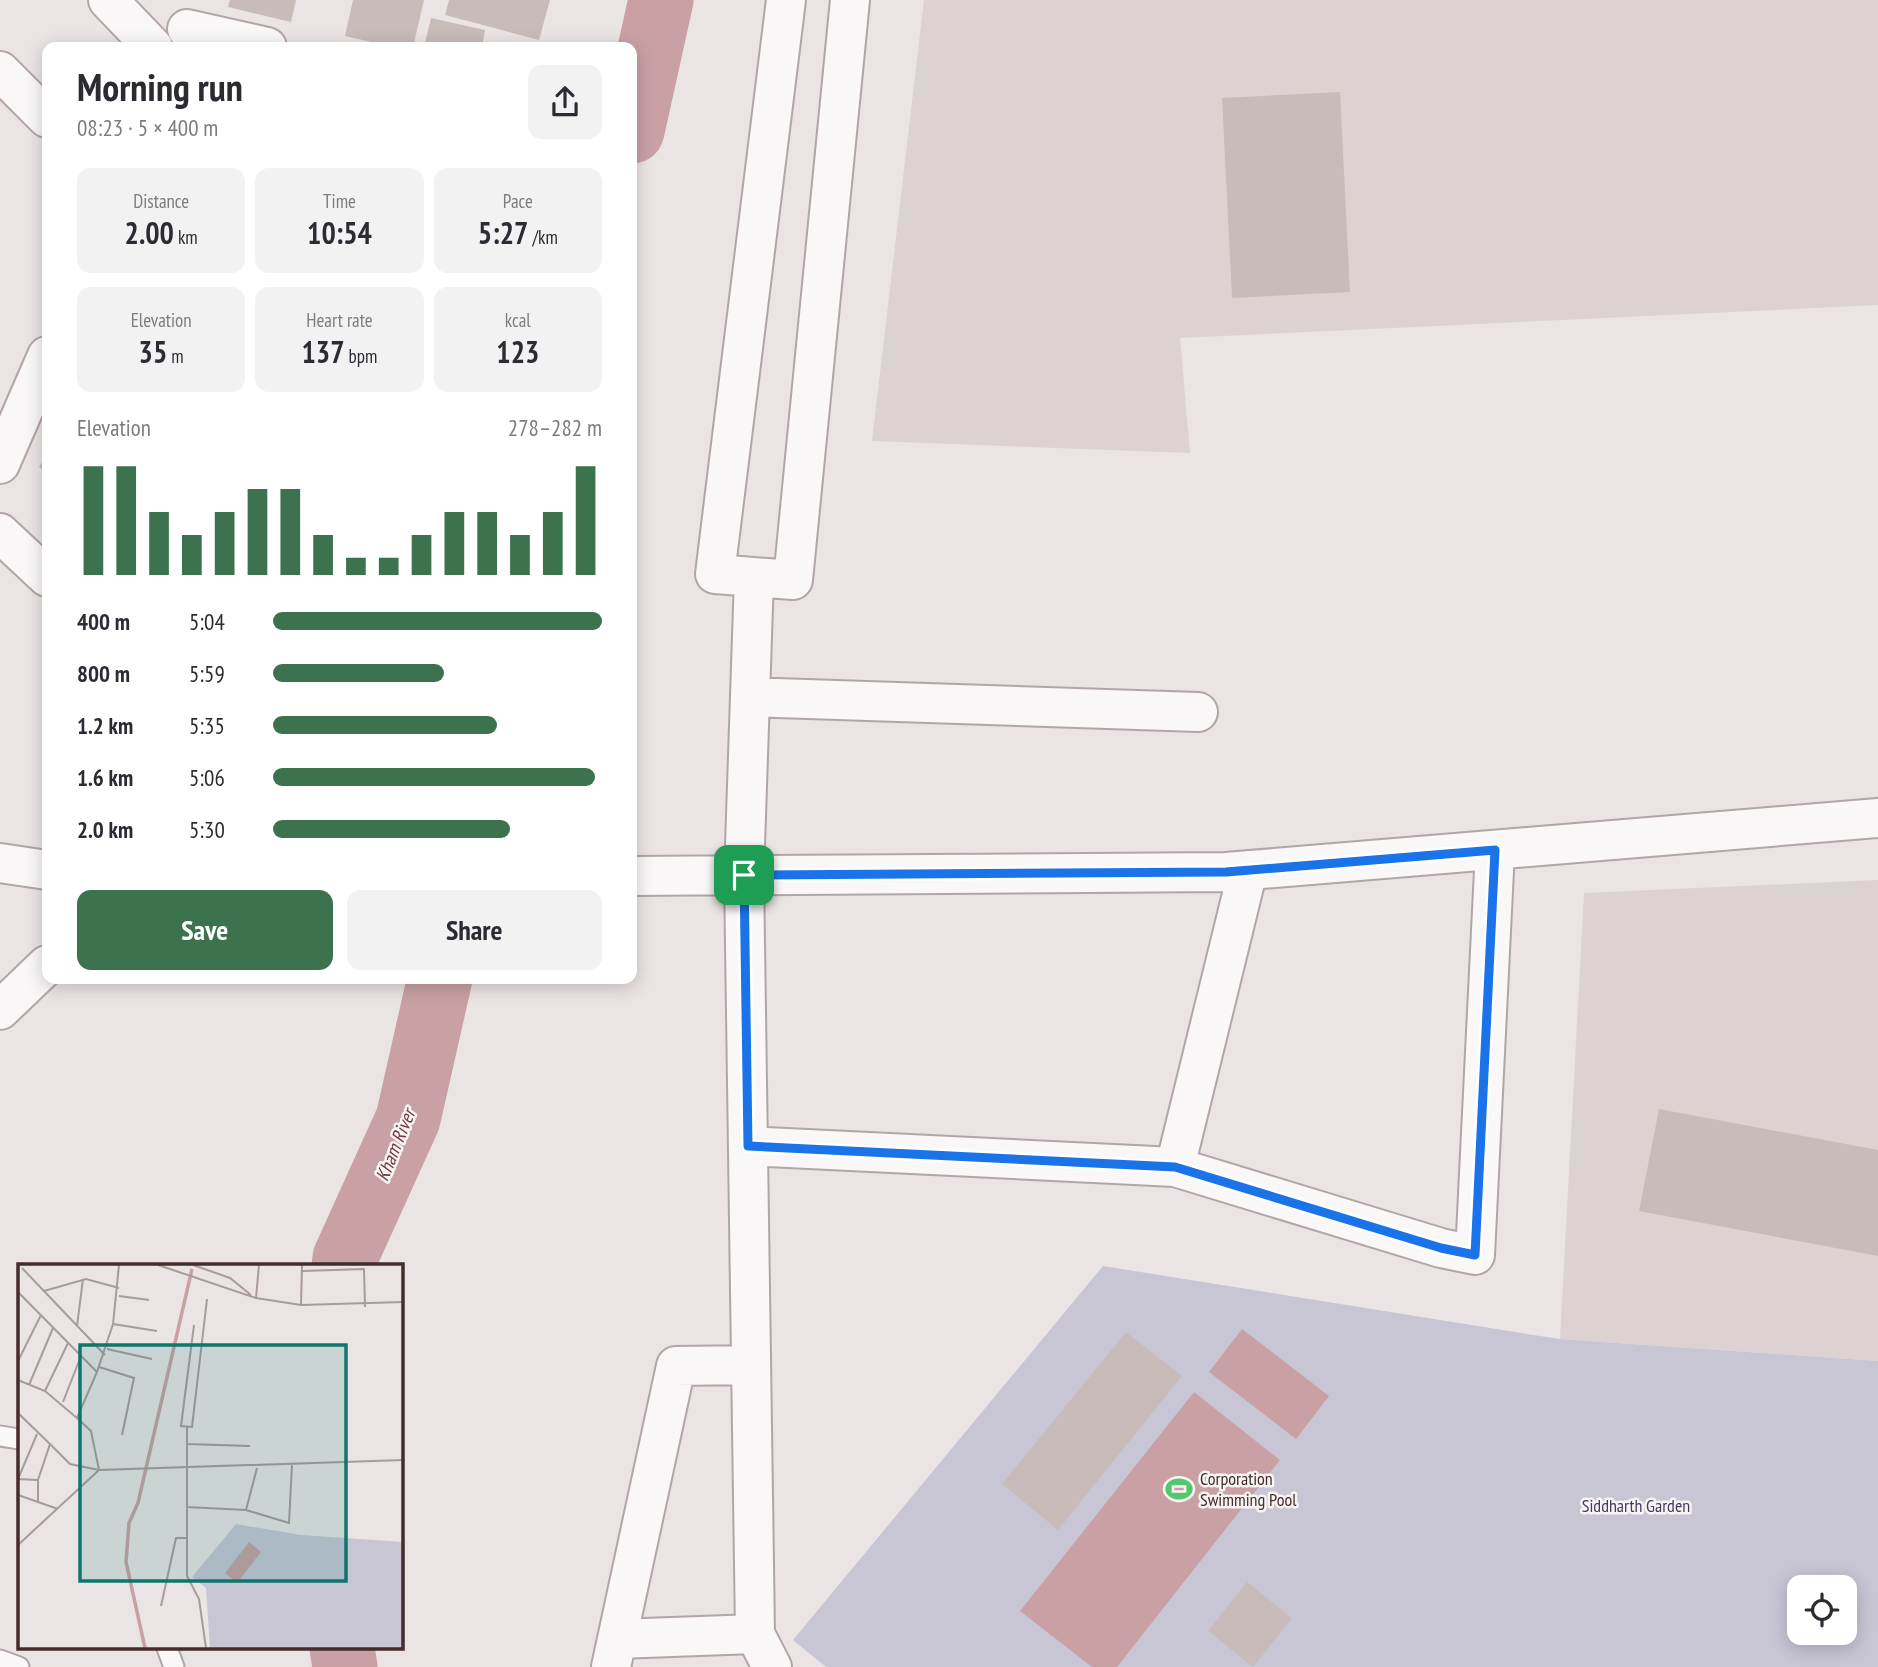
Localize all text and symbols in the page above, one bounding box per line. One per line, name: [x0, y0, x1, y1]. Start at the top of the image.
text: Morning run: [77, 62, 243, 111]
button: share: [528, 65, 602, 139]
text: 08:23 · 5 × 400 m: [77, 113, 218, 142]
text: Distance: [133, 189, 189, 213]
text: Time: [323, 189, 356, 213]
text: Pace: [503, 189, 533, 213]
text: 2.00: [125, 213, 174, 252]
text: 10:54: [307, 213, 372, 252]
text: 5:27: [478, 213, 528, 252]
text: km: [174, 225, 198, 249]
text: /km: [528, 225, 558, 249]
text: Elevation: [131, 308, 192, 332]
text: Heart rate: [306, 308, 373, 332]
text: kcal: [505, 308, 531, 332]
text: 35: [139, 332, 167, 371]
text: 137: [302, 332, 345, 371]
text: 123: [496, 332, 539, 371]
text: m: [167, 344, 184, 368]
text: bpm: [345, 344, 377, 368]
text: Elevation: [77, 413, 151, 442]
text: 278–282 m: [508, 413, 602, 442]
text: 400 m: [77, 607, 130, 636]
text: 5:04: [189, 607, 225, 636]
text: 800 m: [77, 659, 130, 688]
text: 5:59: [189, 659, 225, 688]
text: 1.2 km: [77, 711, 133, 740]
text: 5:35: [189, 711, 225, 740]
text: 1.6 km: [77, 763, 133, 792]
text: 5:06: [189, 763, 225, 792]
text: 2.0 km: [77, 815, 133, 844]
text: 5:30: [189, 815, 225, 844]
pin: [714, 845, 774, 905]
icon: arrive: [725, 856, 763, 894]
button: Save: [77, 890, 333, 970]
button: Share: [347, 890, 602, 970]
water label: Kham River: [370, 1103, 421, 1184]
inset map: [18, 1264, 402, 1650]
place label: Corporation Swimming Pool: [1200, 1467, 1297, 1511]
sports icon: Corporation Swimming Pool: [1164, 1474, 1194, 1504]
park label: Siddharth Garden: [1582, 1494, 1690, 1517]
map controls: [1787, 1575, 1857, 1645]
button: locate: [1787, 1575, 1857, 1645]

